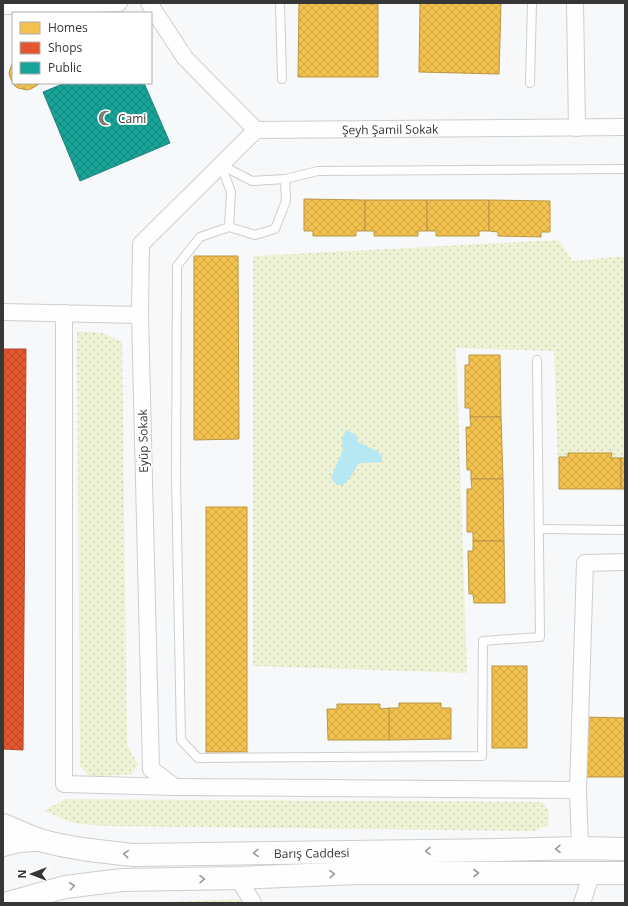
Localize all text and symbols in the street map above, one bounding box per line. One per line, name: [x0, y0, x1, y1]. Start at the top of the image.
legend: [12, 12, 152, 84]
text: Homes: [48, 19, 88, 36]
text: Shops: [48, 39, 83, 56]
text: Public: [48, 59, 82, 76]
mosque icon: Cami: [97, 109, 115, 127]
place label: Cami: [118, 110, 146, 127]
street label: Şeyh Şamil Sokak: [342, 120, 439, 138]
street label: Eyüp Sokak: [134, 408, 152, 473]
street label: Barış Caddesi: [274, 844, 350, 862]
one-way arrow: [555, 844, 561, 853]
one-way arrow: [425, 847, 431, 855]
one-way arrow: [123, 849, 129, 858]
one-way arrow: [253, 849, 259, 857]
north arrow: [12, 854, 52, 894]
one-way arrow: [473, 869, 479, 877]
text: N: [14, 870, 29, 878]
one-way arrow: [329, 870, 335, 879]
one-way arrow: [199, 875, 205, 883]
one-way arrow: [69, 882, 75, 891]

